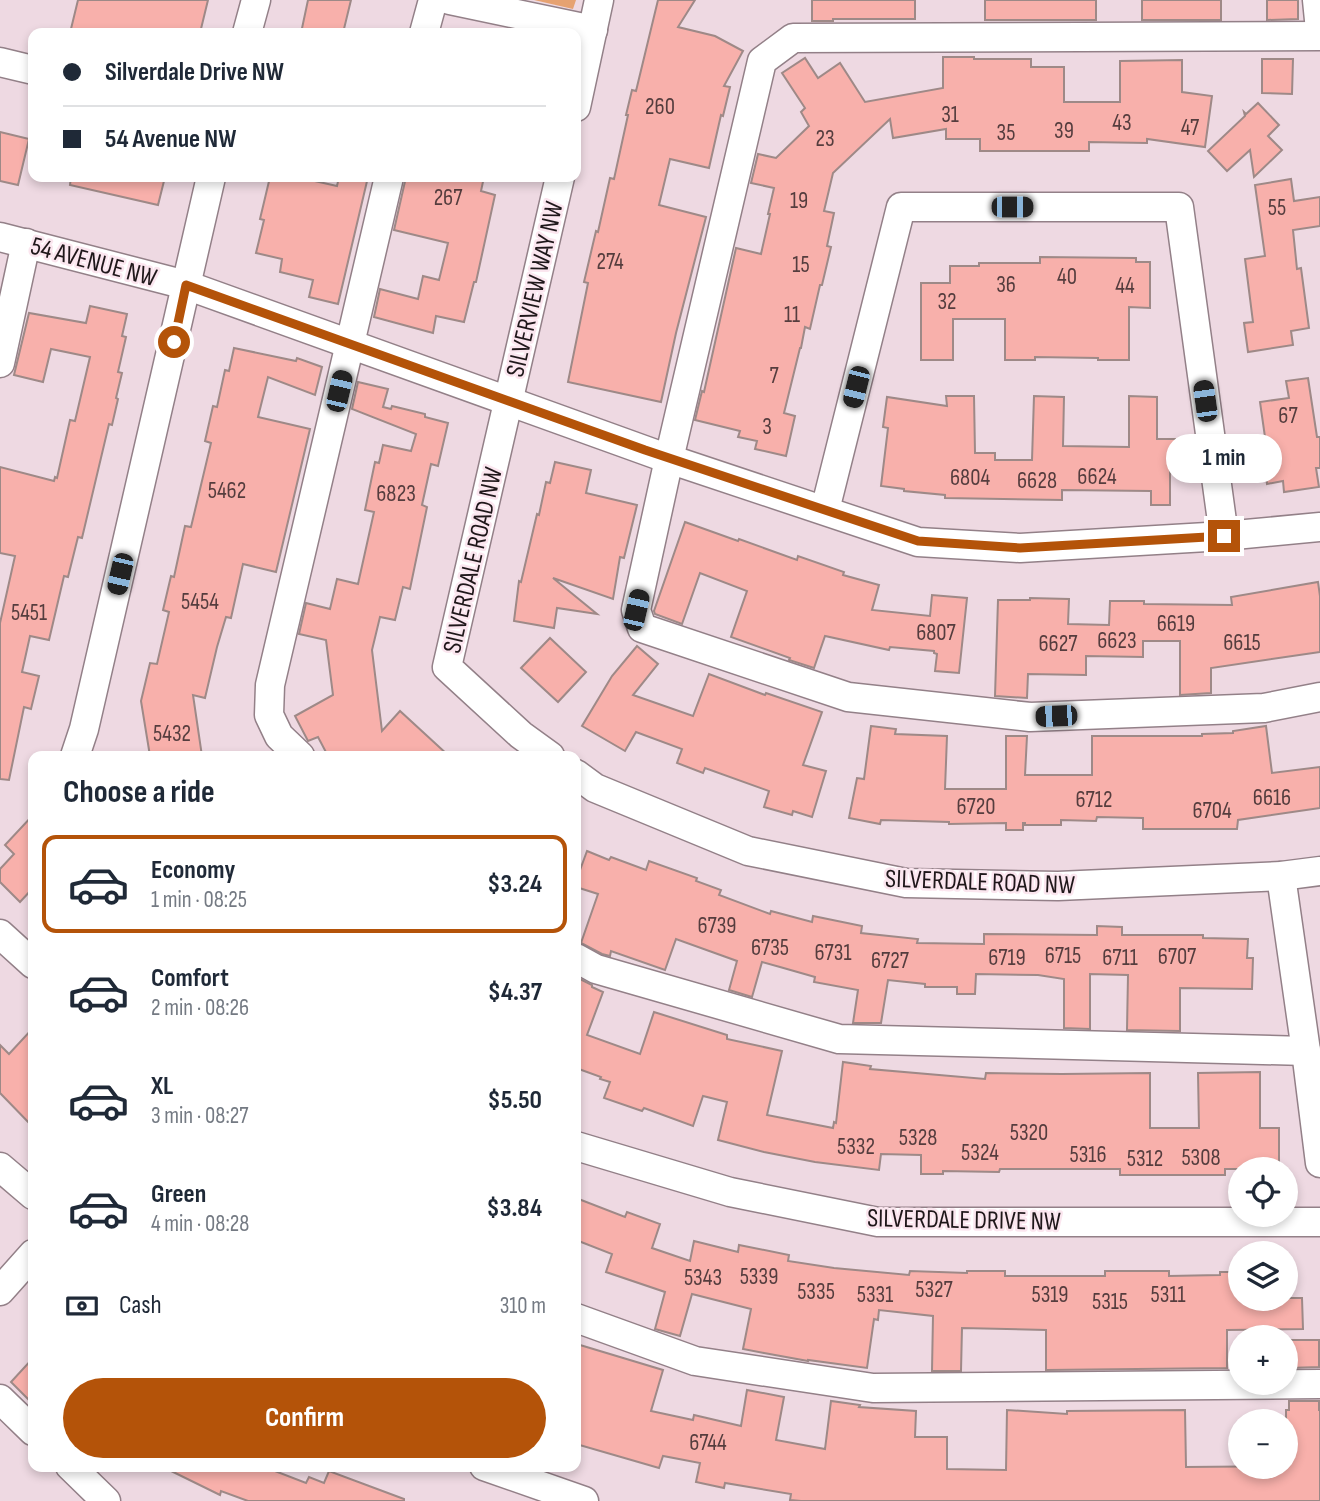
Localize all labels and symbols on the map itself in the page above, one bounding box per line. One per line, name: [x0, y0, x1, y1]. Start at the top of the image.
house number: 260: [645, 93, 675, 121]
house number: 31: [941, 101, 959, 129]
house number: 43: [1112, 109, 1132, 137]
house number: 47: [1181, 114, 1199, 142]
house number: 39: [1054, 117, 1074, 145]
house number: 35: [997, 119, 1015, 147]
house number: 23: [815, 125, 835, 153]
house number: 267: [434, 184, 462, 212]
house number: 19: [790, 187, 808, 215]
house number: 55: [1268, 194, 1286, 222]
car: [992, 197, 1034, 218]
street label: SILVERVIEW WAY NW: [500, 199, 571, 380]
street label: 54 AVENUE NW: [27, 231, 160, 294]
house number: 274: [596, 248, 624, 276]
house number: 15: [792, 251, 810, 279]
house number: 40: [1057, 263, 1077, 291]
house number: 36: [996, 271, 1016, 299]
house number: 44: [1115, 272, 1135, 300]
house number: 32: [937, 288, 957, 316]
house number: 11: [784, 301, 800, 329]
route start: [158, 326, 190, 358]
house number: 7: [769, 362, 779, 390]
car: [841, 364, 872, 410]
car: [325, 368, 354, 414]
car: [1192, 379, 1219, 423]
house number: 67: [1278, 402, 1298, 430]
house number: 3: [762, 413, 772, 441]
callout: 1 min: [1166, 434, 1282, 484]
house number: 6624: [1077, 463, 1117, 491]
street label: SILVERDALE ROAD NW: [437, 464, 510, 656]
house number: 6804: [950, 464, 990, 492]
house number: 6628: [1017, 467, 1057, 495]
house number: 5462: [208, 477, 246, 505]
house number: 6823: [376, 480, 416, 508]
route end: [1208, 520, 1240, 552]
car: [106, 551, 135, 597]
car: [622, 587, 651, 633]
house number: 5454: [181, 588, 219, 616]
house number: 5451: [11, 599, 47, 627]
house number: 6619: [1157, 610, 1195, 638]
house number: 6807: [916, 619, 956, 647]
house number: 6623: [1097, 627, 1137, 655]
house number: 6615: [1223, 629, 1261, 657]
house number: 6627: [1038, 630, 1078, 658]
car: [1035, 705, 1078, 727]
house number: 5432: [153, 720, 191, 748]
house number: 6616: [1253, 784, 1291, 812]
house number: 6712: [1075, 786, 1113, 814]
house number: 6720: [957, 793, 996, 821]
house number: 6704: [1192, 797, 1232, 825]
street label: SILVERDALE ROAD NW: [885, 864, 1075, 901]
house number: 6739: [697, 912, 737, 940]
house number: 6735: [751, 934, 789, 962]
house number: 6731: [815, 939, 851, 967]
house number: 6715: [1045, 942, 1081, 970]
house number: 6707: [1158, 943, 1196, 971]
house number: 6719: [988, 944, 1026, 972]
house number: 6711: [1102, 944, 1138, 972]
house number: 6727: [871, 947, 909, 975]
house number: 5320: [1010, 1119, 1048, 1147]
house number: 5328: [899, 1124, 937, 1152]
house number: 5332: [837, 1133, 875, 1161]
house number: 5324: [961, 1139, 999, 1167]
house number: 5316: [1070, 1141, 1106, 1169]
house number: 5308: [1181, 1144, 1221, 1172]
house number: 5312: [1127, 1145, 1163, 1173]
street label: SILVERDALE DRIVE NW: [867, 1203, 1061, 1238]
house number: 5339: [740, 1263, 778, 1291]
house number: 5343: [684, 1264, 722, 1292]
house number: 5327: [915, 1276, 953, 1304]
house number: 5335: [797, 1278, 835, 1306]
house number: 5331: [857, 1281, 893, 1309]
house number: 5319: [1031, 1281, 1069, 1309]
house number: 5311: [1151, 1281, 1185, 1309]
house number: 5315: [1092, 1288, 1128, 1316]
house number: 6744: [689, 1429, 727, 1457]

